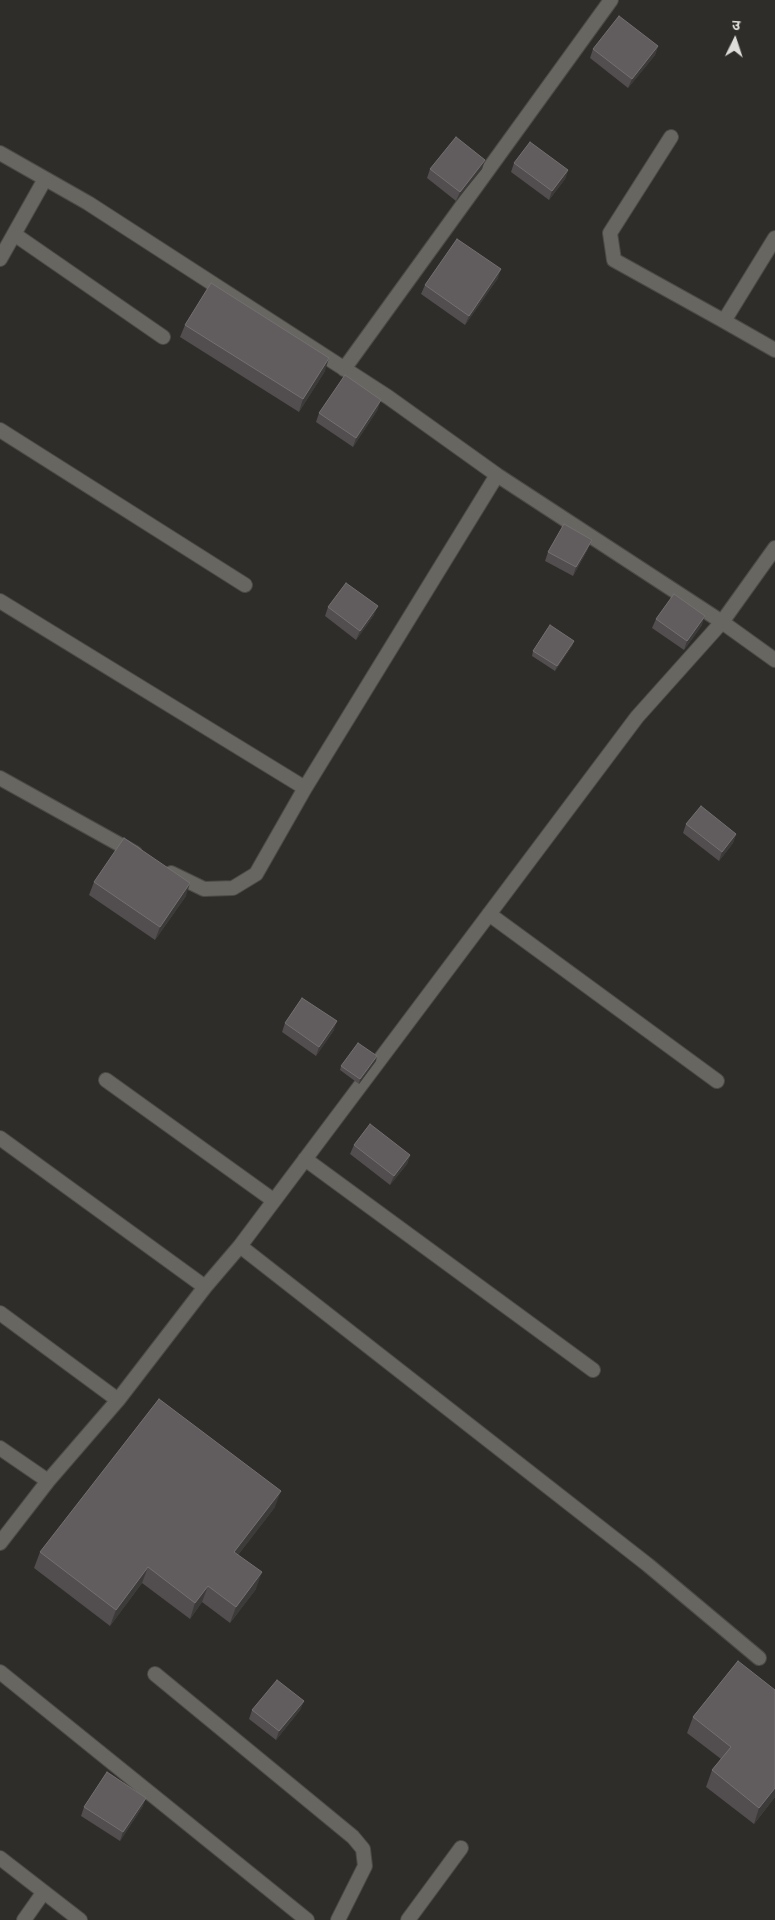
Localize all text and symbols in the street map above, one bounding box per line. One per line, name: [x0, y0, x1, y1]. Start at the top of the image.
text: उ: [731, 14, 741, 35]
north arrow: [710, 15, 760, 65]

